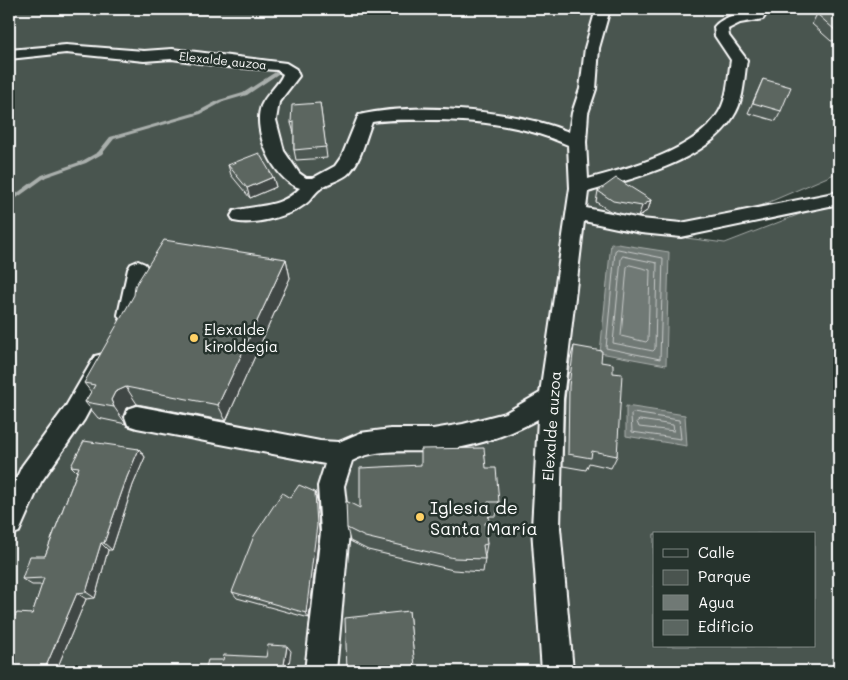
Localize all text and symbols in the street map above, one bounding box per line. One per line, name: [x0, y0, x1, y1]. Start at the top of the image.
street label: Elexalde auzoa: [178, 47, 268, 73]
place label: Elexalde kiroldegia: [204, 319, 278, 356]
marker: Elexalde kiroldegia: [188, 332, 200, 344]
street label: Elexalde auzoa: [537, 370, 565, 482]
place label: Iglesia de Santa María: [430, 495, 538, 540]
marker: Iglesia de Santa María: [414, 511, 426, 523]
legend: [653, 532, 816, 648]
text: Calle: [698, 542, 735, 562]
text: Parque: [698, 566, 751, 586]
text: Agua: [698, 592, 735, 612]
text: Edificio: [698, 616, 754, 636]

